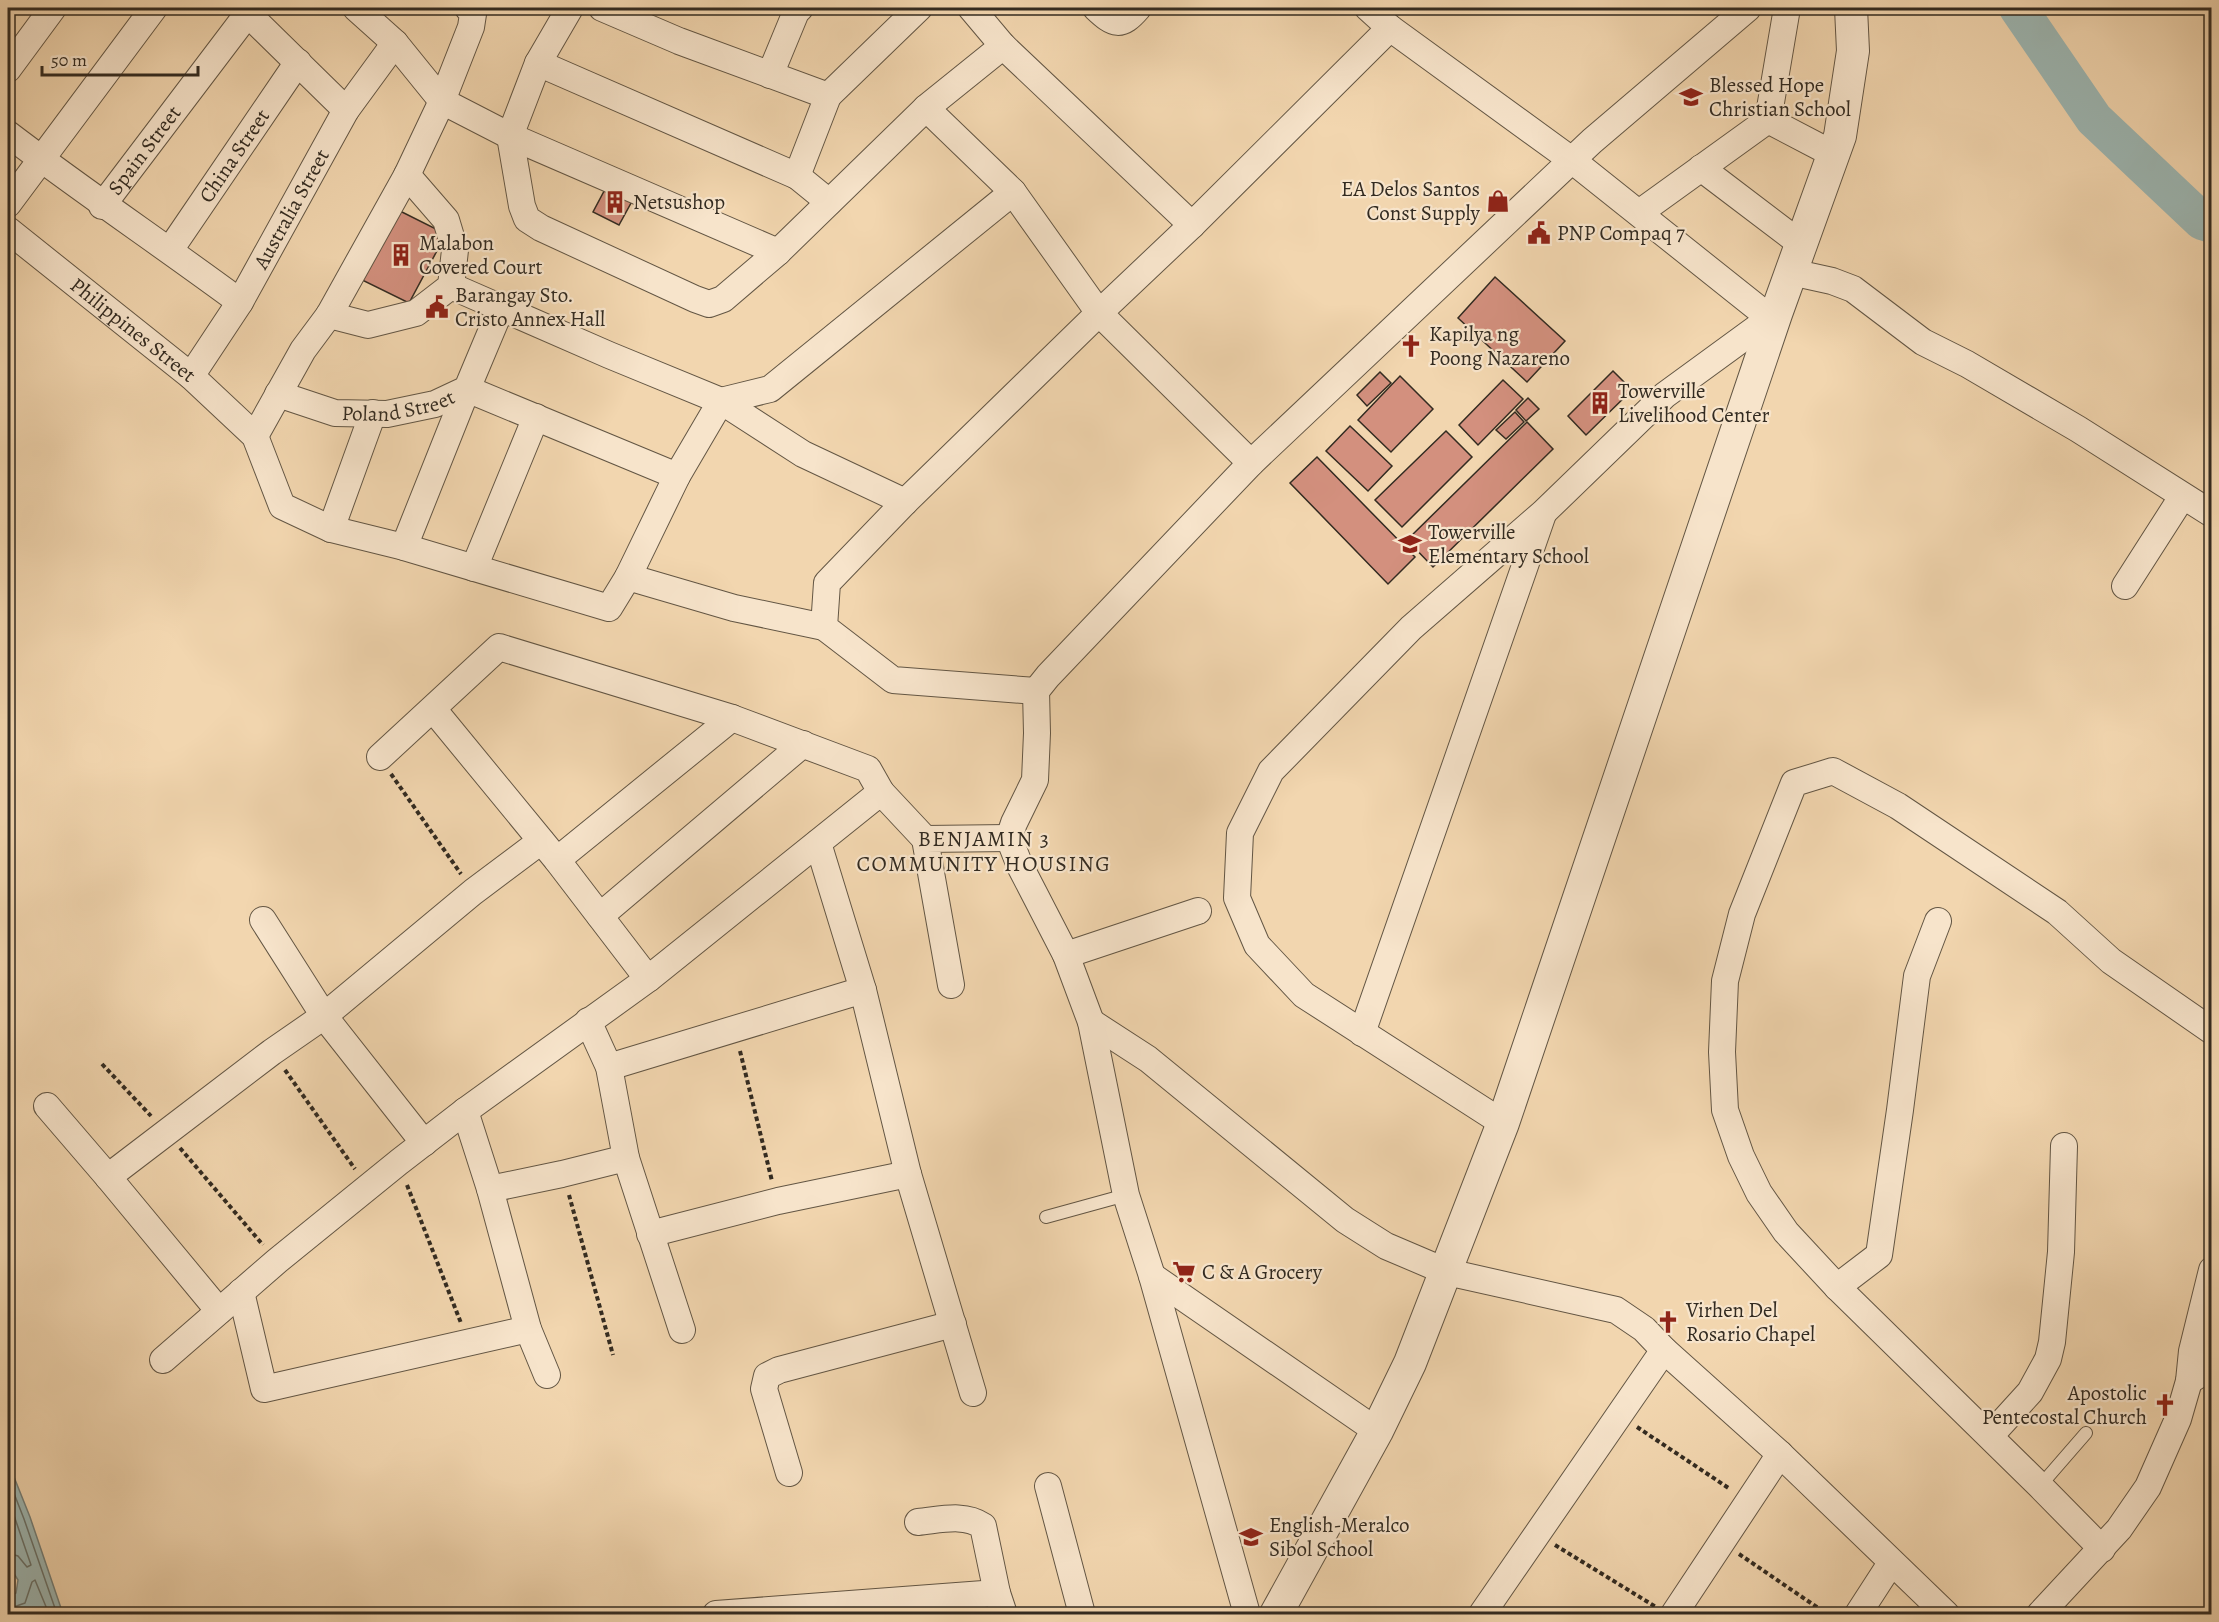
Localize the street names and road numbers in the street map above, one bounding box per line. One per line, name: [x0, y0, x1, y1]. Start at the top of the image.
street label: Spain Street: [101, 100, 187, 201]
street label: China Street: [192, 103, 276, 208]
street label: Australia Street: [246, 144, 336, 275]
street label: Philippines Street: [64, 271, 202, 389]
street label: Poland Street: [341, 383, 459, 428]

